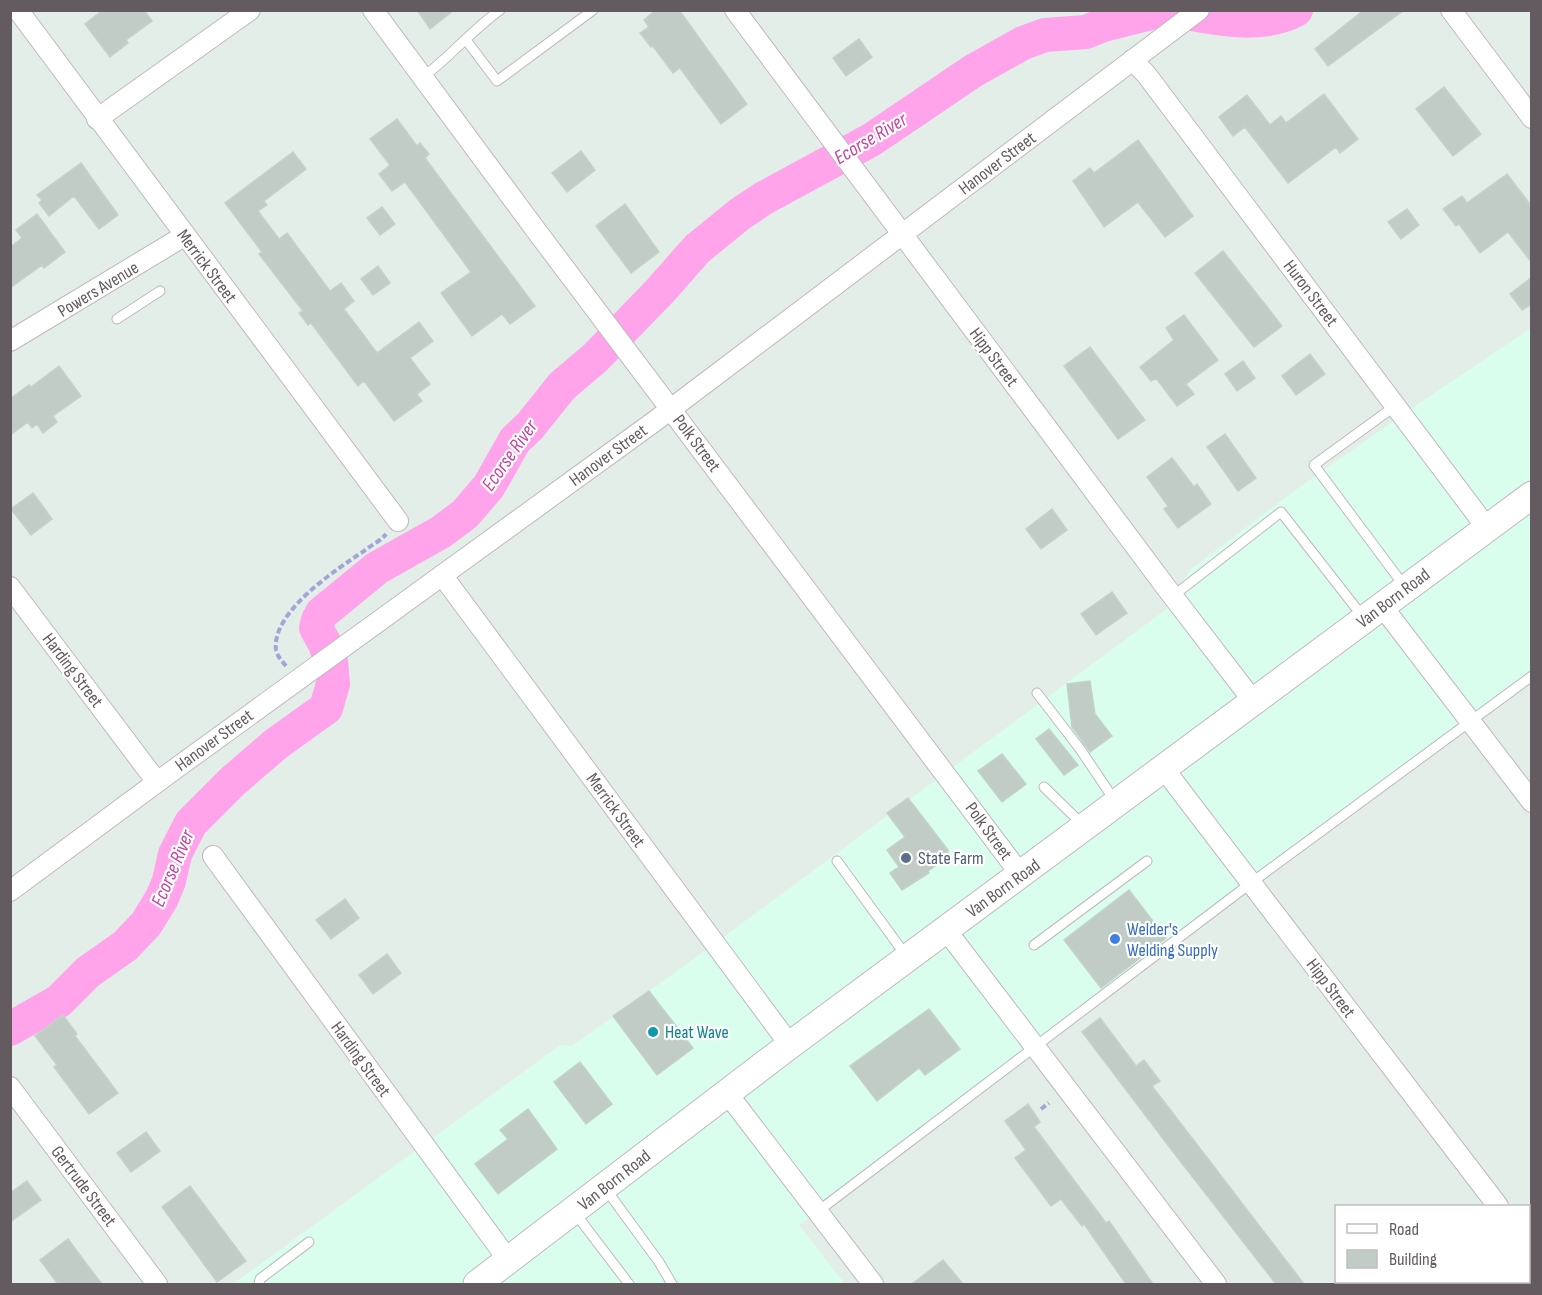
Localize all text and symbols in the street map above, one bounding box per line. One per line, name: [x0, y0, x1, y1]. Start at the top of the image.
water label: Ecorse River: [830, 107, 913, 170]
street label: Hanover Street: [955, 127, 1040, 199]
street label: Merrick Street: [172, 225, 241, 308]
street label: Huron Street: [1279, 256, 1343, 331]
street label: Powers Avenue: [54, 257, 142, 322]
street label: Hipp Street: [965, 324, 1023, 391]
street label: Polk Street: [668, 411, 725, 476]
water label: Ecorse River: [477, 414, 544, 496]
street label: Hanover Street: [565, 420, 652, 491]
street label: Van Born Road: [1353, 564, 1434, 633]
street label: Harding Street: [38, 629, 108, 712]
street label: Hanover Street: [171, 705, 258, 776]
street label: Merrick Street: [582, 769, 650, 852]
street label: Polk Street: [961, 798, 1017, 865]
water label: Ecorse River: [146, 825, 200, 910]
place label: State Farm: [918, 848, 984, 869]
marker: State Farm: [899, 851, 913, 865]
street label: Van Born Road: [962, 855, 1044, 922]
place label: Welder's Welding Supply: [1127, 919, 1218, 961]
marker: Welder's Welding Supply: [1108, 932, 1122, 946]
street label: Hipp Street: [1302, 955, 1360, 1022]
street label: Harding Street: [326, 1018, 395, 1101]
place label: Heat Wave: [665, 1022, 729, 1043]
marker: Heat Wave: [646, 1025, 660, 1039]
street label: Gertrude Street: [47, 1142, 121, 1231]
street label: Van Born Road: [574, 1146, 655, 1215]
legend: [1335, 1205, 1530, 1283]
text: Road: [1389, 1219, 1419, 1240]
text: Building: [1389, 1249, 1437, 1270]

